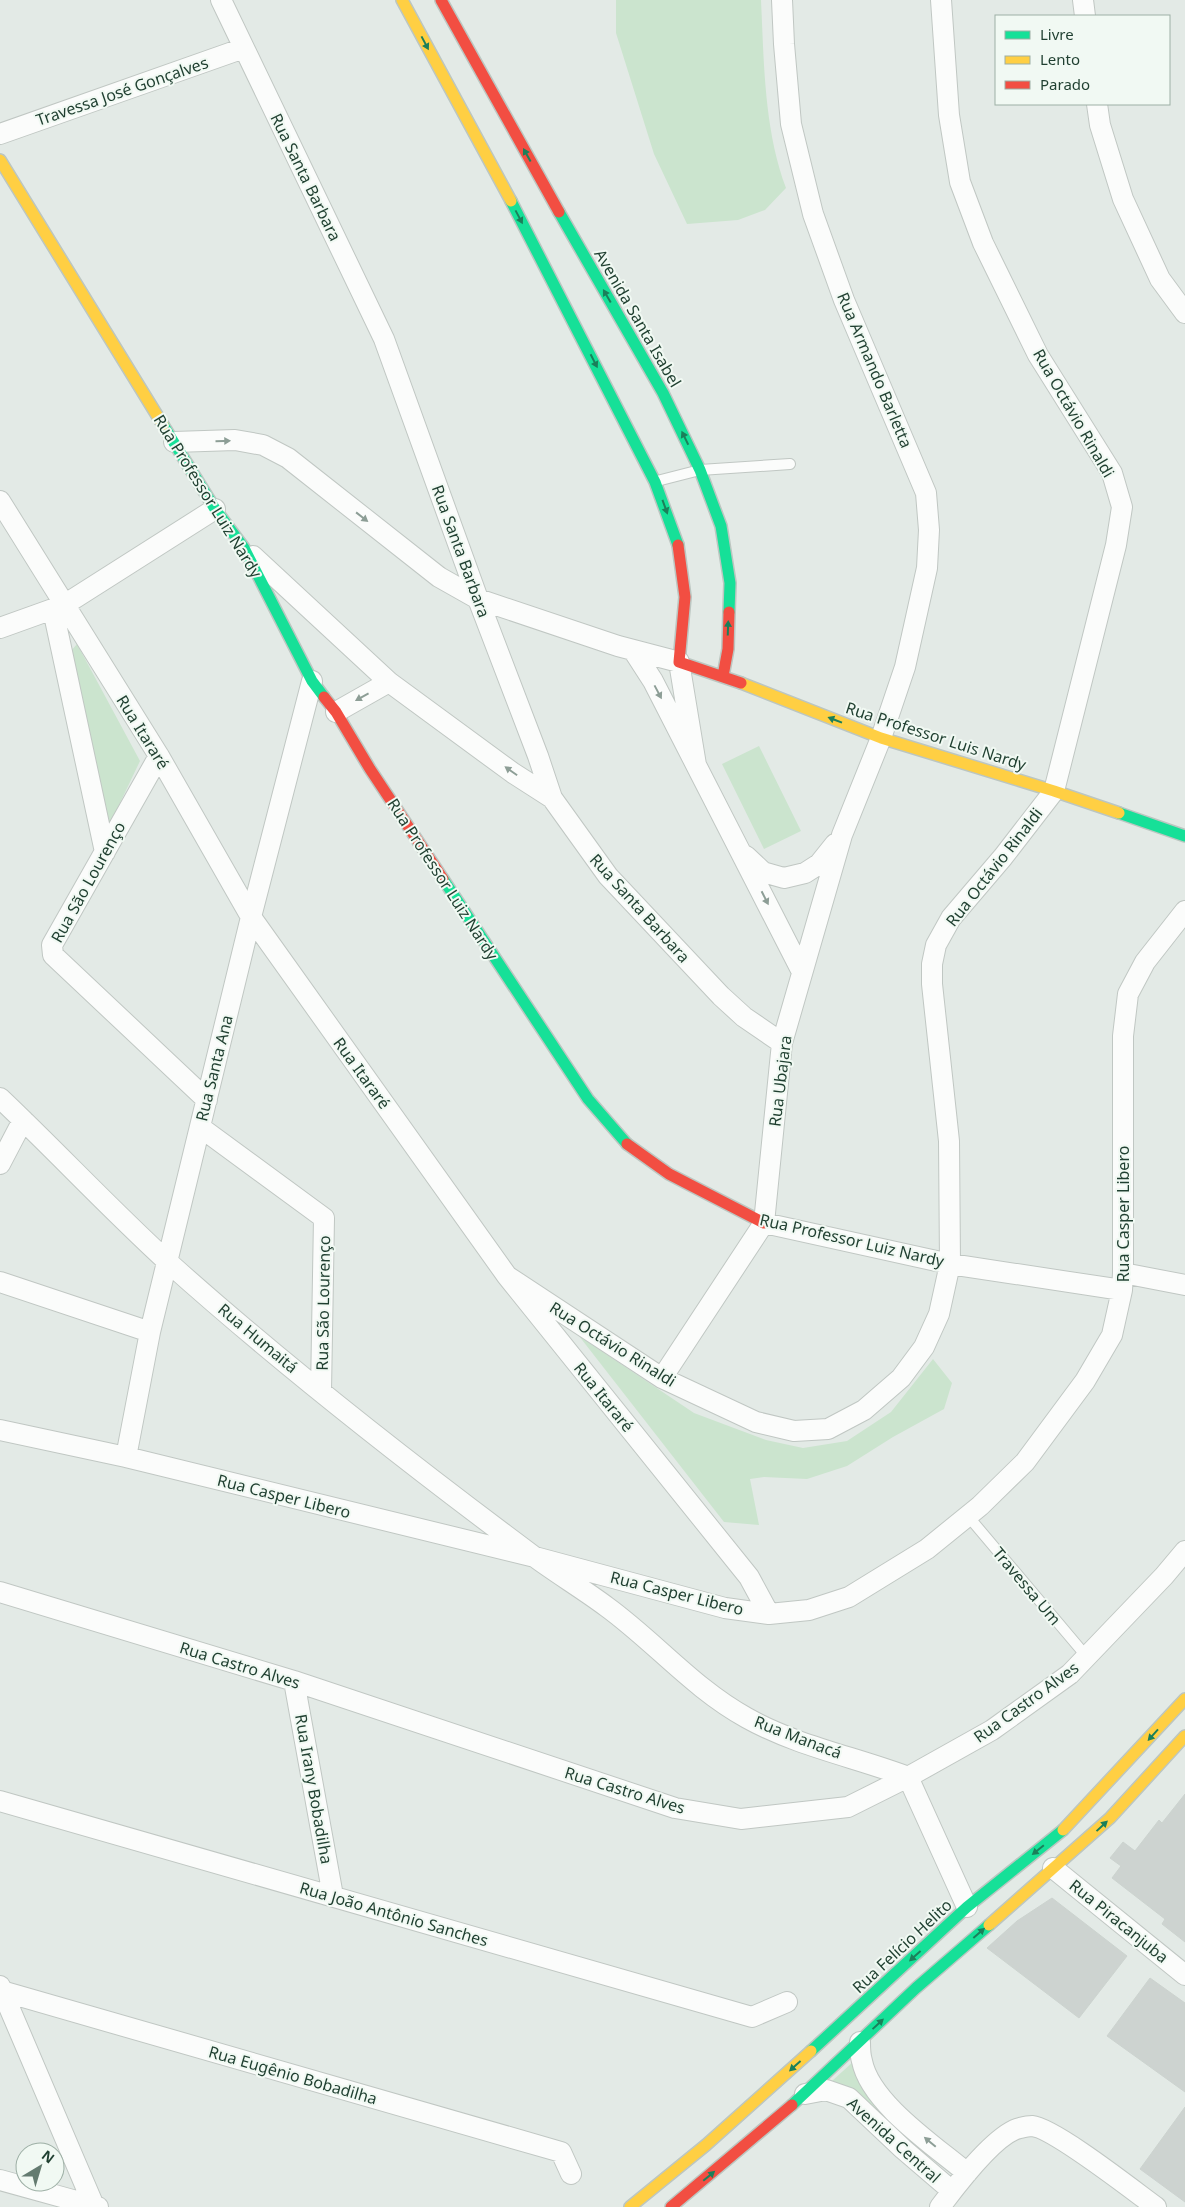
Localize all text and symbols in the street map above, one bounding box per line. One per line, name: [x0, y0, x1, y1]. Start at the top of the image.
legend: [995, 15, 1170, 105]
text: Livre: [1040, 24, 1074, 44]
one-way arrow: [421, 36, 430, 50]
text: Lento: [1040, 49, 1080, 69]
street label: Travessa José Gonçalves: [33, 51, 211, 131]
text: Parado: [1040, 74, 1090, 94]
street label: Rua Santa Barbara: [266, 109, 346, 245]
one-way arrow: [523, 147, 531, 162]
one-way arrow: [515, 210, 524, 223]
street label: Avenida Santa Isabel: [589, 245, 687, 391]
one-way arrow: [603, 289, 611, 303]
street label: Rua Armando Barletta: [832, 289, 918, 451]
street label: Rua Octávio Rinaldi: [1028, 345, 1120, 481]
one-way arrow: [590, 354, 598, 368]
street label: Rua Professor Luiz Nardy: [149, 410, 268, 582]
one-way arrow: [681, 431, 689, 446]
one-way arrow: [215, 437, 231, 445]
street label: Rua Santa Barbara: [427, 482, 495, 620]
one-way arrow: [661, 500, 669, 515]
one-way arrow: [355, 511, 368, 522]
one-way arrow: [725, 620, 733, 636]
one-way arrow: [654, 684, 662, 699]
street label: Rua Itararé: [111, 691, 175, 773]
one-way arrow: [355, 693, 370, 701]
street label: Rua Professor Luis Nardy: [843, 696, 1030, 776]
one-way arrow: [827, 716, 842, 724]
one-way arrow: [504, 766, 518, 776]
street label: Rua Professor Luiz Nardy: [382, 794, 504, 965]
street label: Rua Octávio Rinaldi: [941, 803, 1047, 931]
street label: Rua São Lourenço: [46, 818, 130, 946]
street label: Rua Santa Barbara: [585, 849, 695, 967]
one-way arrow: [760, 891, 769, 906]
street label: Rua Santa Ana: [190, 1013, 238, 1123]
street label: Rua Itararé: [328, 1033, 396, 1113]
street label: Rua Ubajara: [763, 1034, 797, 1128]
street label: Rua Casper Libero: [1112, 1146, 1134, 1282]
street label: Rua Professor Luiz Nardy: [758, 1208, 947, 1272]
street label: Rua São Lourenço: [311, 1235, 335, 1371]
street label: Rua Octávio Rinaldi: [546, 1296, 680, 1392]
street label: Rua Humaitá: [214, 1298, 302, 1378]
street label: Rua Itararé: [569, 1358, 639, 1436]
street label: Rua Casper Libero: [215, 1469, 353, 1523]
street label: Travessa Um: [988, 1542, 1066, 1630]
street label: Rua Casper Libero: [608, 1566, 746, 1620]
street label: Rua Castro Alves: [177, 1636, 303, 1694]
street label: Rua Castro Alves: [969, 1656, 1083, 1748]
street label: Rua Manacá: [751, 1710, 845, 1764]
street label: Rua Irany Bobadilha: [290, 1712, 338, 1866]
one-way arrow: [1147, 1729, 1158, 1742]
street label: Rua Castro Alves: [562, 1761, 688, 1819]
one-way arrow: [1096, 1820, 1108, 1832]
one-way arrow: [1032, 1844, 1044, 1855]
street label: Rua Piracanjuba: [1065, 1874, 1173, 1968]
street label: Rua João Antônio Sanches: [297, 1877, 491, 1951]
street label: Rua Felício Helito: [847, 1894, 957, 1998]
one-way arrow: [972, 1927, 985, 1938]
one-way arrow: [909, 1950, 921, 1962]
one-way arrow: [872, 2018, 884, 2030]
street label: Rua Eugênio Bobadilha: [206, 2040, 380, 2110]
one-way arrow: [790, 2060, 802, 2072]
street label: Avenida Central: [843, 2092, 945, 2188]
one-way arrow: [924, 2136, 936, 2148]
north arrow: [15, 2142, 65, 2192]
text: N: [38, 2145, 59, 2167]
one-way arrow: [702, 2170, 715, 2181]

